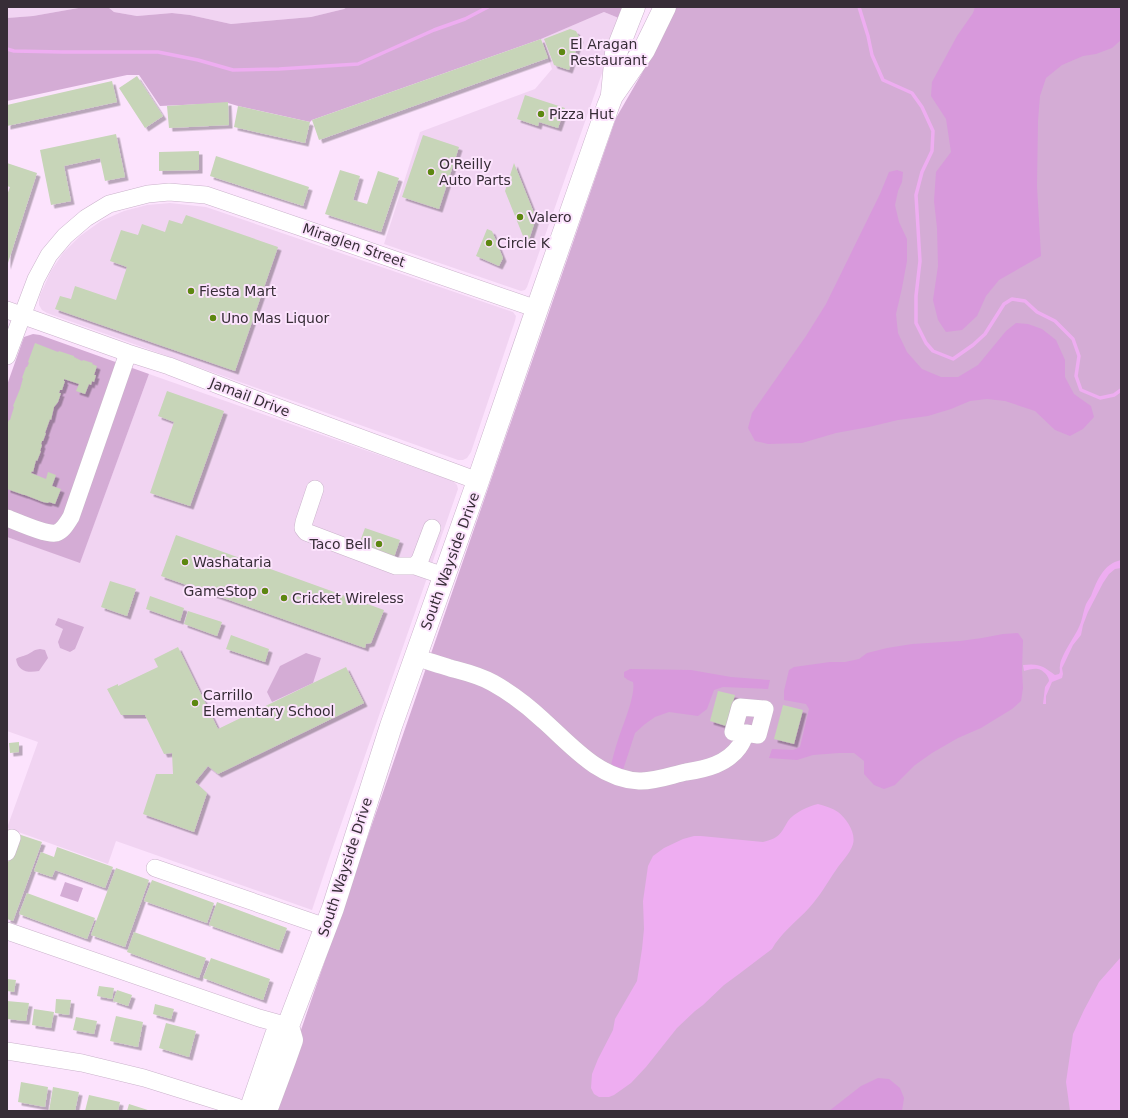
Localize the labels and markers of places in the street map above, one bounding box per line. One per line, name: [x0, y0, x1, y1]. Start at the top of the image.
place label: El Aragan Restaurant: [570, 36, 647, 68]
marker: El Aragan Restaurant: [557, 47, 567, 57]
place label: Pizza Hut: [549, 106, 614, 122]
marker: Pizza Hut: [536, 109, 546, 119]
place label: O'Reilly Auto Parts: [439, 156, 511, 188]
marker: O'Reilly Auto Parts: [426, 167, 436, 177]
place label: Valero: [528, 209, 572, 225]
marker: Valero: [515, 212, 525, 222]
place label: Circle K: [497, 235, 551, 251]
marker: Circle K: [484, 238, 494, 248]
place label: Fiesta Mart: [199, 283, 277, 299]
marker: Fiesta Mart: [186, 286, 196, 296]
place label: Uno Mas Liquor: [221, 310, 330, 326]
marker: Uno Mas Liquor: [208, 313, 218, 323]
place label: Taco Bell: [308, 536, 371, 552]
marker: Taco Bell: [374, 539, 384, 549]
place label: Washataria: [193, 554, 272, 570]
marker: Washataria: [180, 557, 190, 567]
place label: GameStop: [183, 583, 257, 599]
marker: GameStop: [260, 586, 270, 596]
place label: Cricket Wireless: [292, 590, 404, 606]
marker: Cricket Wireless: [279, 593, 289, 603]
place label: Carrillo Elementary School: [203, 687, 335, 719]
marker: Carrillo Elementary School: [190, 698, 200, 708]

